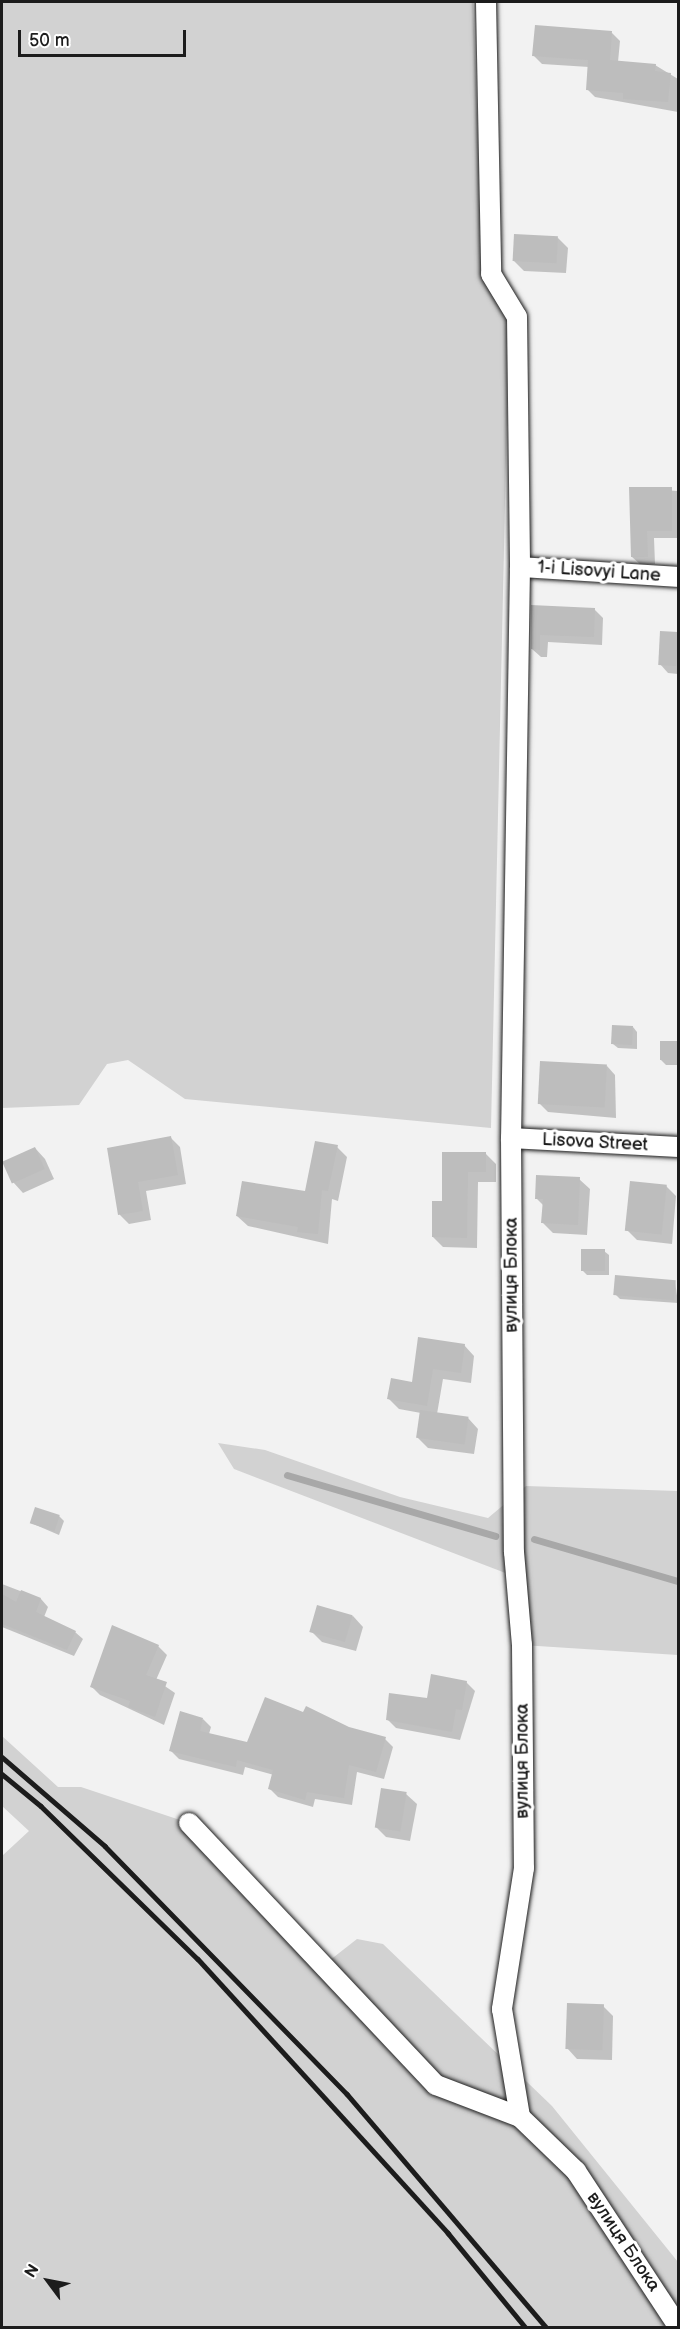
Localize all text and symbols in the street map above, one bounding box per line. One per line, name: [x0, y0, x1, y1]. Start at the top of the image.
scale bar: [21, 18, 189, 56]
text: 50 m: [29, 30, 70, 51]
street label: 1-i Lisovyi Lane: [537, 557, 661, 587]
street label: Lisova Street: [541, 1129, 649, 1157]
street label: вулиця Блока: [501, 1217, 523, 1333]
street label: вулиця Блока: [512, 1703, 534, 1819]
street label: вулиця Блока: [582, 2188, 664, 2296]
north arrow: [18, 2251, 78, 2311]
text: N: [21, 2261, 44, 2281]

